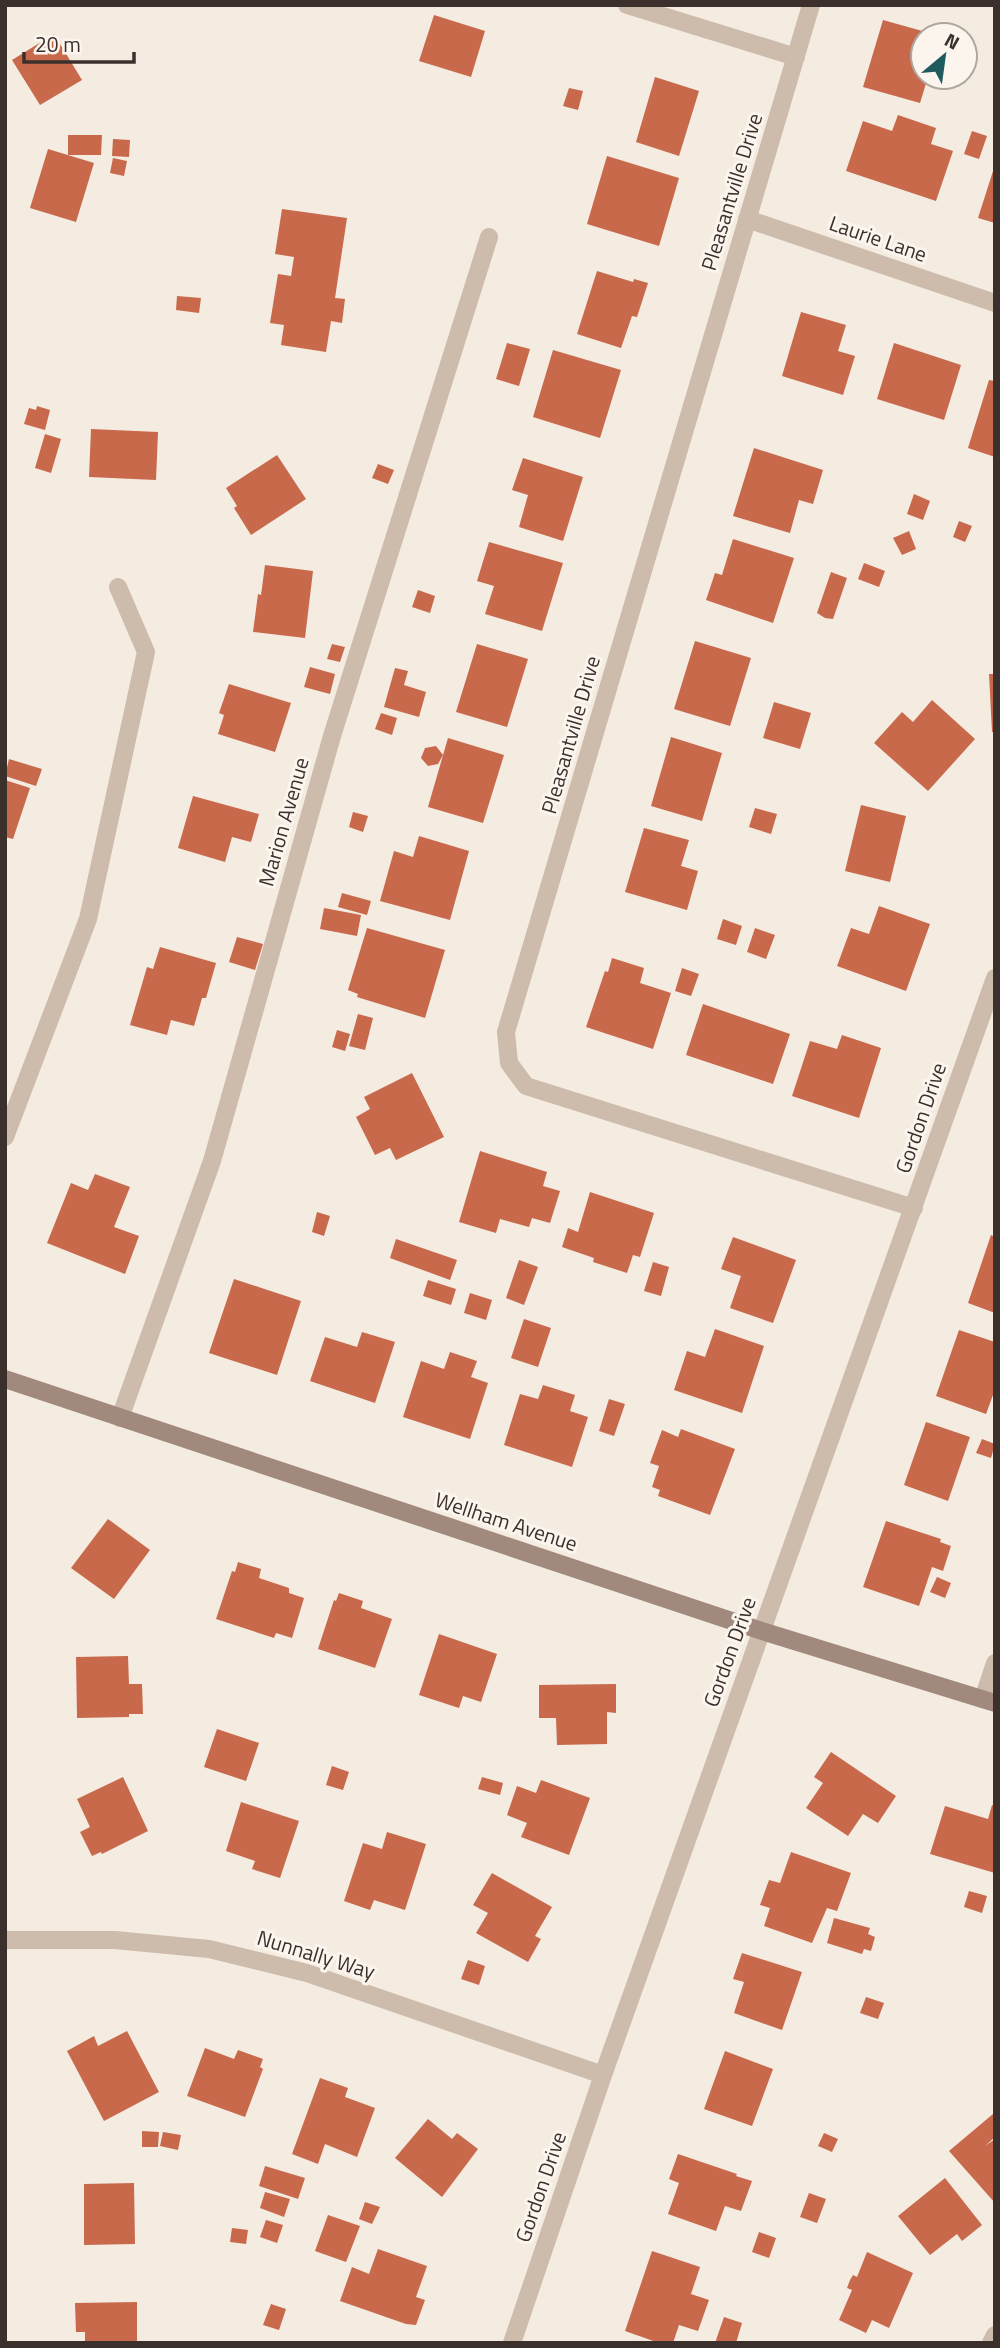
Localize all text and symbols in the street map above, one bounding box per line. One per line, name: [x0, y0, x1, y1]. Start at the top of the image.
scale bar: [24, 21, 135, 65]
north arrow: [909, 21, 979, 91]
text: N: [940, 25, 965, 57]
text: 20 m: [35, 28, 81, 60]
street label: Pleasantville Drive: [692, 109, 770, 274]
street label: Laurie Lane: [825, 206, 931, 270]
street label: Pleasantville Drive: [532, 652, 608, 817]
street label: Marion Avenue: [249, 754, 317, 890]
street label: Gordon Drive: [886, 1058, 954, 1177]
street label: Wellham Avenue: [431, 1483, 582, 1559]
street label: Gordon Drive: [694, 1592, 764, 1711]
street label: Nunnally Way: [253, 1921, 379, 1987]
street label: Gordon Drive: [506, 2127, 574, 2246]

